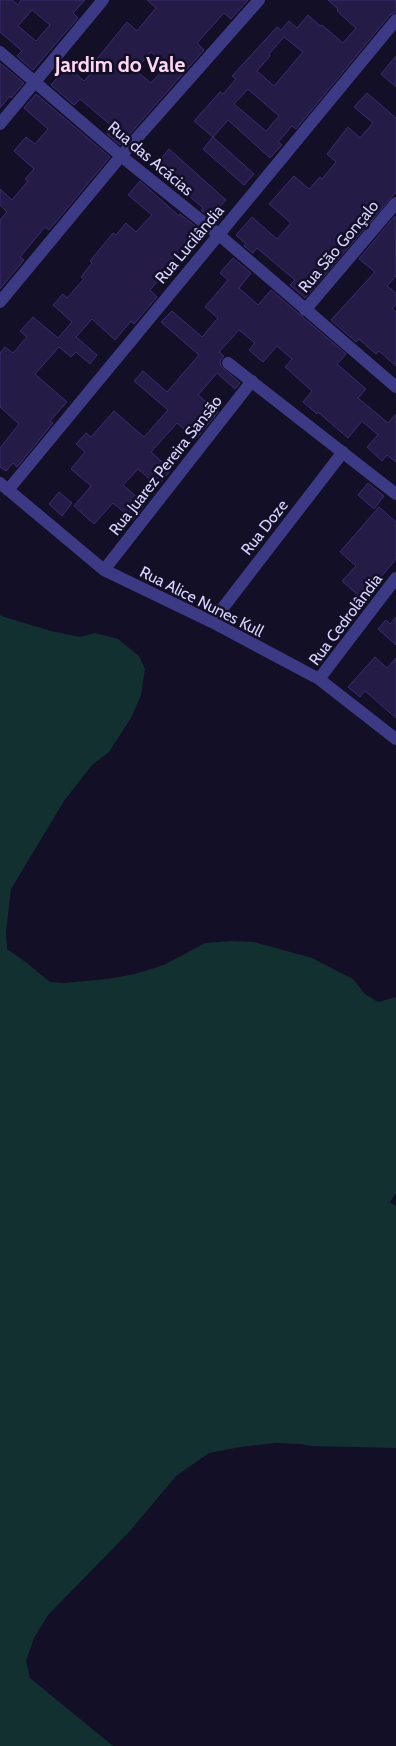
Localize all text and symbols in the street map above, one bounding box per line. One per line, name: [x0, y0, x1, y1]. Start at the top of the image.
district label: Jardim do Vale: [54, 52, 185, 77]
street label: Rua das Acácias: [104, 117, 197, 200]
street label: Rua São Gonçalo: [294, 196, 383, 296]
street label: Rua Lucilândia: [151, 201, 228, 287]
street label: Rua Juarez Pereira Sansão: [105, 391, 226, 539]
street label: Rua Doze: [237, 496, 292, 559]
street label: Rua Alice Nunes Kull: [137, 562, 267, 641]
street label: Rua Cedrolândia: [305, 569, 386, 669]

